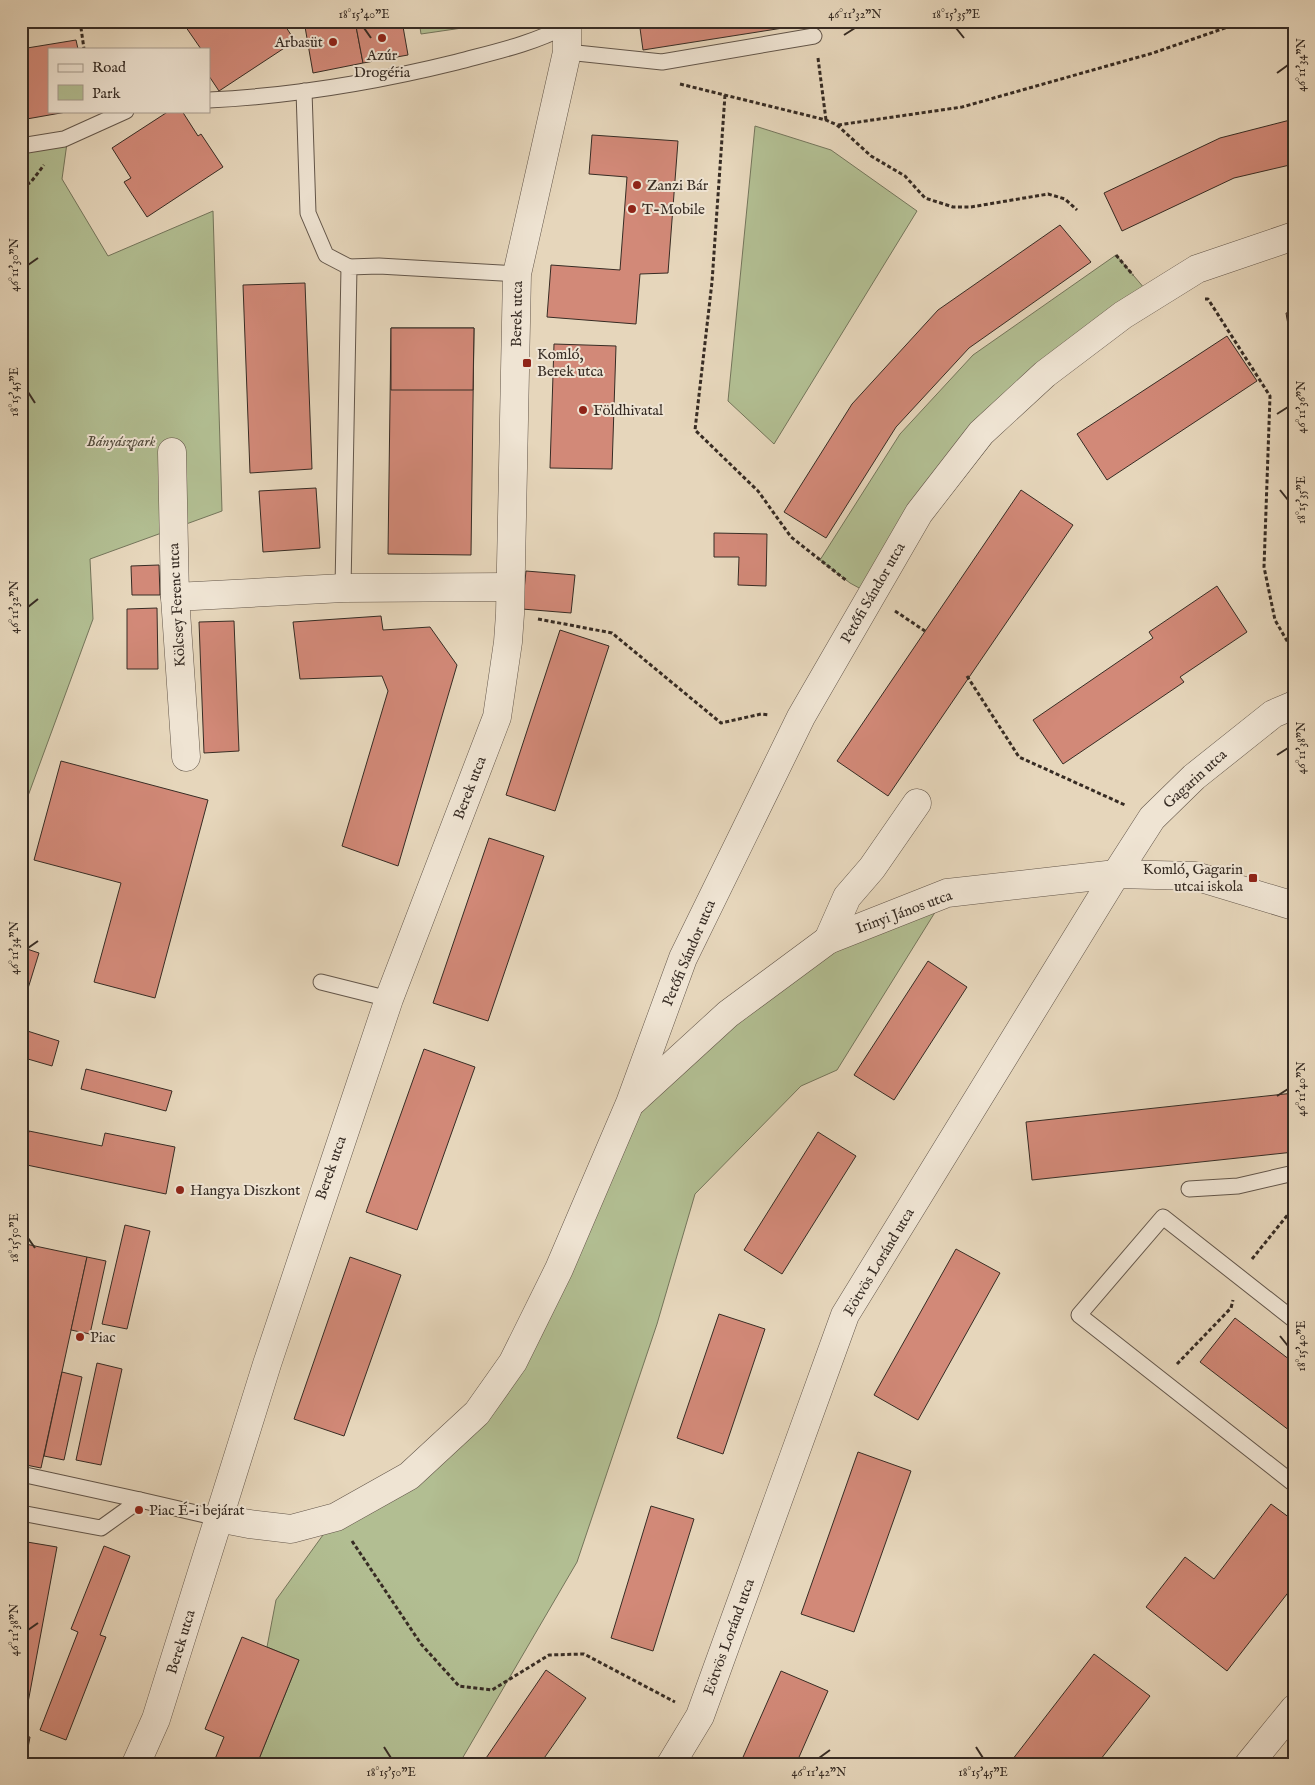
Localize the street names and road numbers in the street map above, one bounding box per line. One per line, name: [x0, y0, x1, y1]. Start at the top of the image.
street label: Berek utca: [507, 280, 527, 347]
street label: Petőfi Sándor utca: [836, 539, 910, 647]
street label: Kölcsey Ferenc utca: [164, 542, 190, 668]
street label: Gagarin utca: [1159, 745, 1231, 813]
street label: Berek utca: [449, 753, 491, 822]
street label: Irinyi János utca: [853, 886, 955, 938]
street label: Petőfi Sándor utca: [658, 897, 720, 1009]
street label: Berek utca: [311, 1133, 351, 1202]
street label: Eötvös Loránd utca: [839, 1204, 919, 1320]
street label: Eötvös Loránd utca: [699, 1576, 759, 1698]
street label: Berek utca: [162, 1607, 200, 1677]

